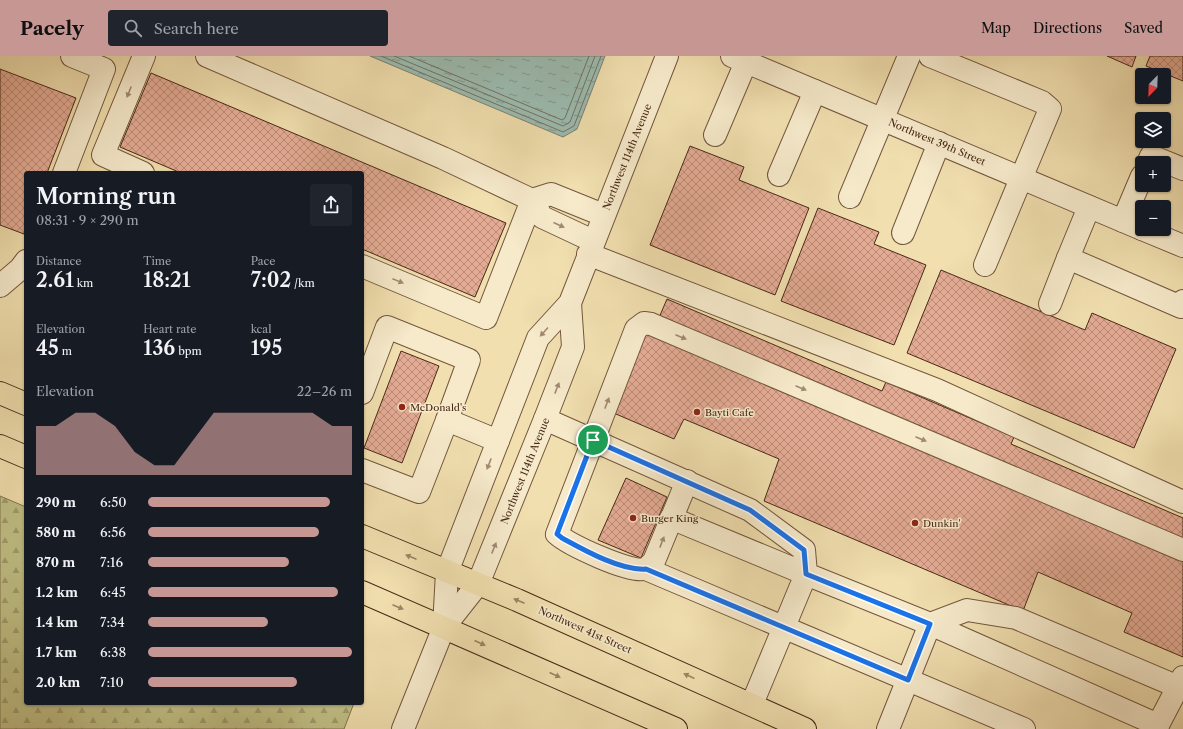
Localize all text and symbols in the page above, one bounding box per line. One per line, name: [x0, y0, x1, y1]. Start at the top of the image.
search box: [108, 10, 388, 46]
text: Pacely: [20, 17, 84, 40]
icon: search: [122, 17, 144, 39]
text: Search here: [154, 19, 239, 38]
text: Map: [981, 19, 1011, 37]
text: Directions: [1033, 19, 1102, 37]
text: Saved: [1124, 19, 1163, 37]
north arrow: [1135, 68, 1171, 104]
map controls: [1135, 68, 1171, 236]
one-way arrow: [126, 87, 132, 98]
street label: Northwest 114th Avenue: [600, 101, 654, 212]
button: layers: [1135, 112, 1171, 148]
street label: Northwest 39th Street: [887, 116, 988, 169]
button: +: [1135, 156, 1171, 192]
text: Morning run: [36, 183, 176, 210]
button: share: [310, 184, 352, 226]
button: −: [1135, 200, 1171, 236]
text: 08:31 · 9 × 290 m: [36, 212, 139, 228]
one-way arrow: [553, 222, 564, 228]
text: Distance: [36, 254, 82, 268]
text: Time: [143, 254, 171, 268]
text: Pace: [251, 254, 276, 268]
text: 2.61: [36, 268, 74, 292]
text: 18:21: [143, 268, 191, 292]
text: 7:02: [251, 268, 291, 292]
text: km: [74, 276, 93, 290]
text: /km: [291, 276, 315, 290]
one-way arrow: [393, 278, 404, 284]
text: Elevation: [36, 322, 85, 336]
text: Heart rate: [143, 322, 196, 336]
text: kcal: [251, 322, 271, 336]
one-way arrow: [540, 326, 549, 337]
one-way arrow: [676, 334, 688, 340]
text: 45: [36, 336, 59, 360]
text: 136: [143, 336, 175, 360]
text: 195: [251, 336, 282, 360]
text: m: [59, 344, 72, 358]
text: bpm: [175, 344, 202, 358]
text: Elevation: [36, 383, 94, 399]
text: 22–26 m: [297, 383, 352, 399]
one-way arrow: [554, 383, 560, 394]
one-way arrow: [795, 385, 807, 391]
one-way arrow: [605, 397, 611, 409]
place label: McDonald's: [410, 401, 466, 414]
marker: McDonald's: [397, 402, 407, 412]
place label: Bayti Cafe: [705, 406, 754, 419]
marker: Bayti Cafe: [692, 407, 702, 417]
street label: Northwest 114th Avenue: [498, 415, 552, 526]
pin: [576, 423, 610, 457]
icon: arrive: [582, 429, 604, 451]
one-way arrow: [915, 436, 927, 442]
one-way arrow: [486, 459, 492, 471]
text: 290 m: [36, 494, 76, 510]
text: 6:50: [100, 494, 127, 510]
place label: Burger King: [641, 512, 699, 525]
marker: Burger King: [628, 513, 638, 523]
place label: Dunkin': [923, 517, 961, 530]
marker: Dunkin': [910, 518, 920, 528]
text: 580 m: [36, 524, 76, 540]
text: 6:56: [100, 524, 126, 540]
one-way arrow: [659, 535, 665, 547]
one-way arrow: [491, 543, 497, 554]
one-way arrow: [404, 553, 416, 559]
text: 870 m: [36, 554, 75, 570]
text: 7:16: [100, 554, 123, 570]
text: 1.2 km: [36, 584, 78, 600]
text: 6:45: [100, 584, 126, 600]
one-way arrow: [513, 598, 524, 604]
one-way arrow: [393, 604, 405, 610]
street label: Northwest 41st Street: [536, 604, 634, 657]
text: 1.4 km: [36, 614, 78, 630]
text: 7:34: [100, 614, 125, 630]
one-way arrow: [474, 640, 486, 646]
text: 1.7 km: [36, 644, 77, 660]
text: 6:38: [100, 644, 126, 660]
one-way arrow: [549, 672, 560, 678]
one-way arrow: [684, 673, 695, 679]
text: 2.0 km: [36, 674, 80, 690]
text: 7:10: [100, 674, 124, 690]

